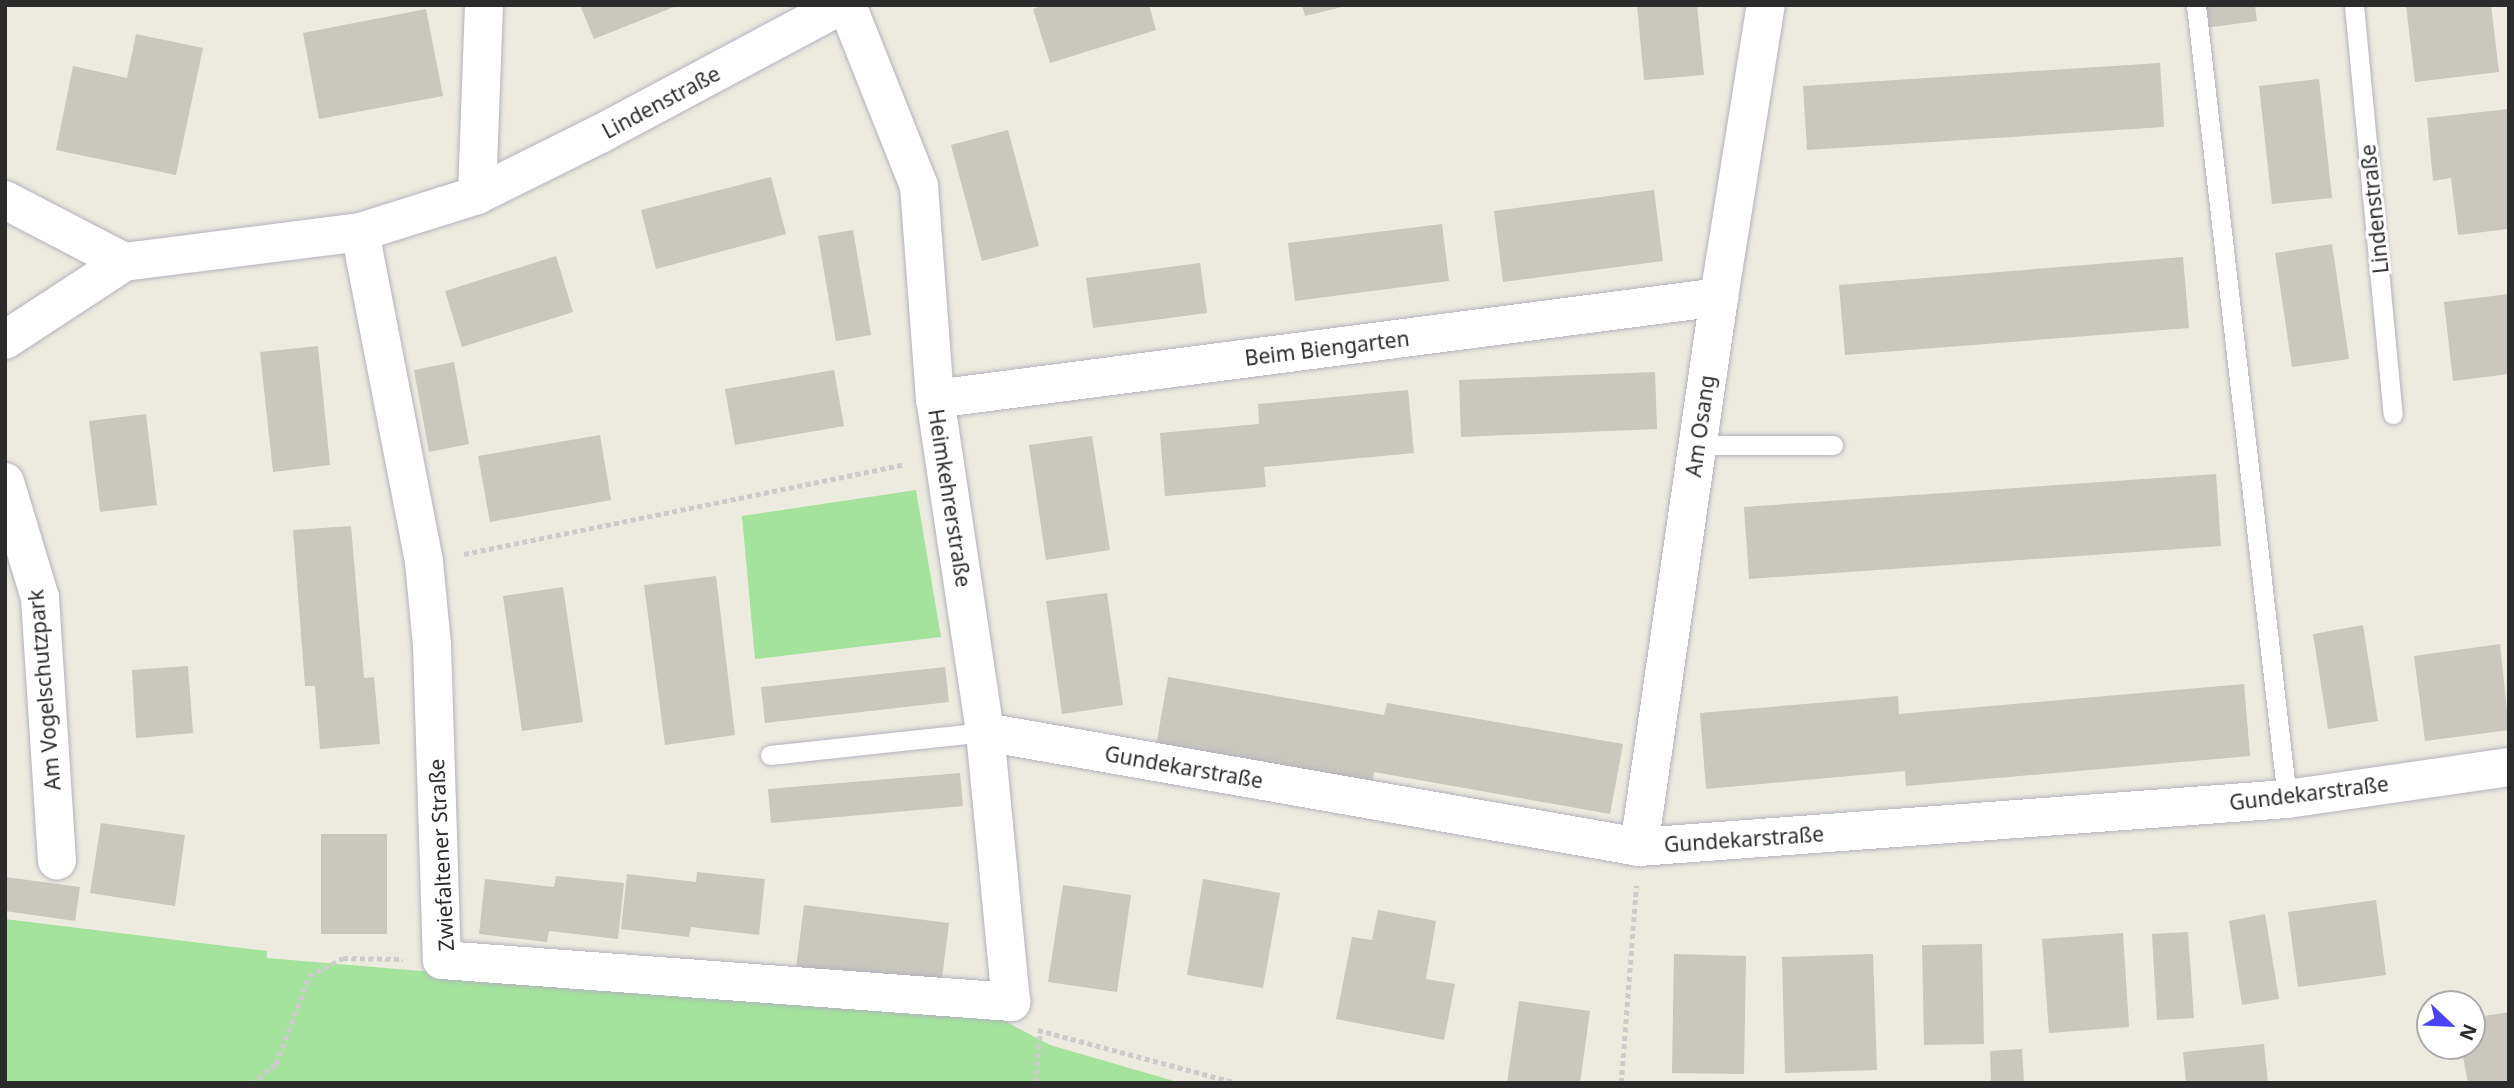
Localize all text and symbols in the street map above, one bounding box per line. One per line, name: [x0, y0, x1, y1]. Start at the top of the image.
street label: Lindenstraße: [598, 60, 724, 144]
street label: Lindenstraße: [2355, 143, 2393, 275]
street label: Beim Biengarten: [1243, 325, 1411, 371]
street label: Am Osang: [1680, 373, 1720, 479]
street label: Heimkehrerstraße: [923, 407, 977, 589]
street label: Am Vogelschutzpark: [23, 588, 65, 792]
street label: Gundekarstraße: [1103, 741, 1265, 793]
street label: Zwiefaltener Straße: [423, 758, 459, 952]
street label: Gundekarstraße: [2228, 771, 2390, 815]
street label: Gundekarstraße: [1663, 821, 1825, 857]
north arrow: [2416, 990, 2486, 1060]
text: N: [2454, 1020, 2483, 1045]

